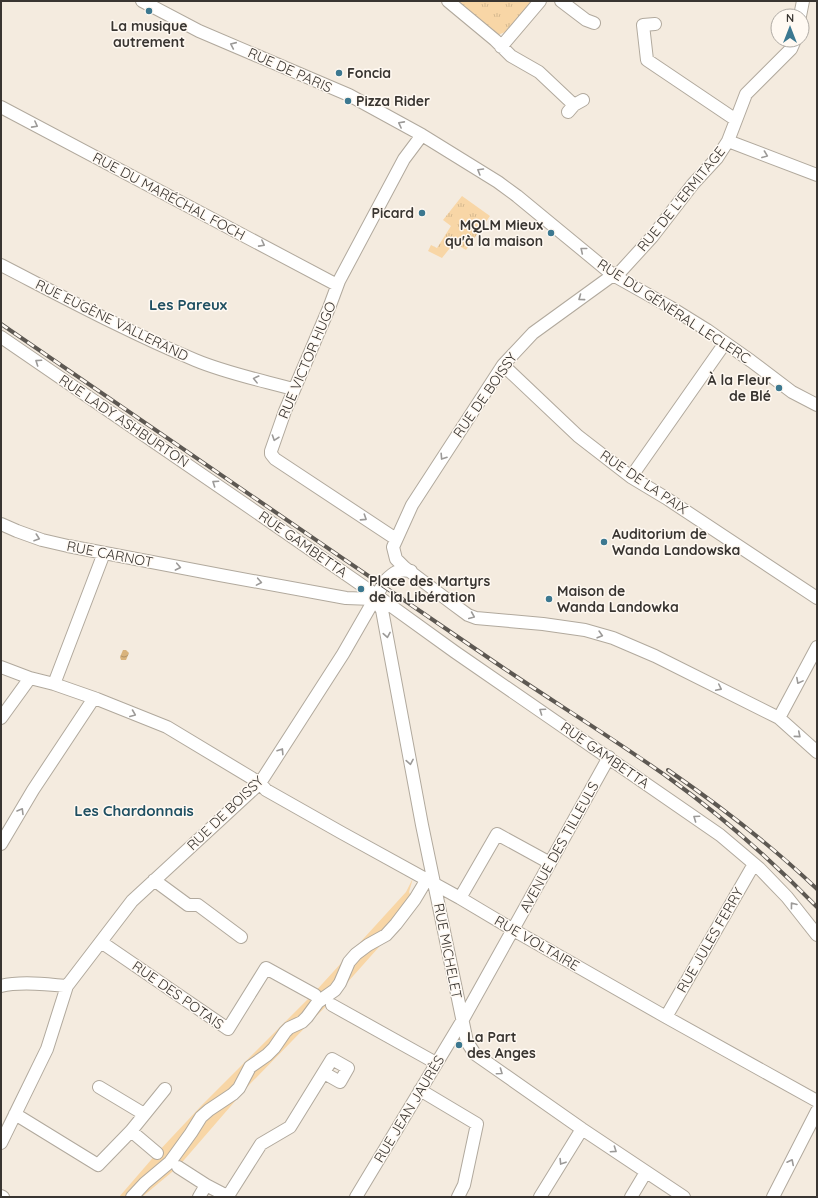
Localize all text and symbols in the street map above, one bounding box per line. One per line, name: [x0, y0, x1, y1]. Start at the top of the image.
marker: La musique autrement: [144, 6, 154, 16]
north arrow: [770, 8, 810, 48]
text: N: [786, 11, 794, 25]
place label: La musique autrement: [110, 17, 188, 51]
one-way arrow: [230, 42, 238, 50]
street label: RUE DE PARIS: [245, 43, 335, 97]
place label: Foncia: [347, 64, 391, 82]
marker: Foncia: [334, 68, 344, 78]
place label: Pizza Rider: [356, 92, 430, 110]
marker: Pizza Rider: [343, 96, 353, 106]
one-way arrow: [31, 120, 39, 128]
one-way arrow: [398, 121, 406, 129]
street label: RUE DE L'ERMITAGE: [633, 143, 729, 255]
street label: RUE DU MARÉCHAL FOCH: [90, 148, 248, 244]
one-way arrow: [761, 151, 768, 159]
one-way arrow: [477, 168, 484, 175]
place label: Picard: [372, 204, 414, 222]
marker: Picard: [417, 208, 427, 218]
place label: MQLM Mieux qu'à la maison: [445, 216, 543, 250]
marker: MQLM Mieux qu'à la maison: [546, 228, 556, 238]
one-way arrow: [258, 240, 265, 247]
one-way arrow: [580, 248, 588, 255]
street label: RUE DU GÉNÉRAL LECLERC: [594, 255, 754, 367]
street label: RUE EUGÈNE VALLERAND: [33, 275, 191, 365]
one-way arrow: [579, 293, 586, 300]
district label: Les Pareux: [149, 295, 228, 314]
street label: RUE VICTOR HUGO: [274, 298, 340, 421]
street label: RUE DE BOISSY: [449, 349, 521, 441]
one-way arrow: [35, 359, 42, 367]
street label: RUE LADY ASHBURTON: [55, 371, 193, 471]
place label: À la Fleur de Blé: [708, 371, 771, 405]
one-way arrow: [252, 376, 259, 384]
marker: À la Fleur de Blé: [774, 383, 784, 393]
one-way arrow: [271, 434, 280, 441]
street label: RUE DE LA PAIX: [597, 446, 692, 518]
one-way arrow: [440, 453, 448, 460]
one-way arrow: [212, 481, 219, 488]
street label: RUE GAMBETTA: [255, 507, 351, 581]
one-way arrow: [360, 513, 367, 520]
place label: Auditorium de Wanda Landowska: [612, 525, 740, 559]
one-way arrow: [34, 533, 41, 542]
street label: RUE CARNOT: [65, 537, 155, 571]
marker: Auditorium de Wanda Landowska: [599, 537, 609, 547]
one-way arrow: [175, 562, 181, 571]
place label: Place des Martyrs de la Libération: [369, 572, 491, 606]
one-way arrow: [256, 578, 262, 586]
place label: Maison de Wanda Landowka: [557, 582, 679, 616]
marker: Place des Martyrs de la Libération: [356, 584, 366, 594]
marker: Maison de Wanda Landowka: [544, 594, 554, 604]
one-way arrow: [468, 611, 476, 619]
one-way arrow: [597, 630, 604, 639]
one-way arrow: [382, 631, 390, 638]
one-way arrow: [796, 677, 803, 684]
one-way arrow: [714, 683, 722, 691]
one-way arrow: [539, 708, 546, 716]
one-way arrow: [130, 709, 137, 717]
street label: RUE GAMBETTA: [557, 718, 653, 792]
one-way arrow: [793, 731, 801, 738]
one-way arrow: [276, 748, 283, 755]
one-way arrow: [405, 759, 414, 766]
street label: RUE DE BOISSY: [183, 772, 267, 854]
street label: AVENUE DES TILLEULS: [516, 778, 603, 916]
district label: Les Chardonnais: [74, 801, 194, 820]
one-way arrow: [16, 808, 24, 815]
one-way arrow: [694, 816, 701, 823]
street label: RUE JULES FERRY: [673, 884, 747, 996]
street label: RUE MICHELET: [430, 902, 466, 1000]
one-way arrow: [791, 902, 798, 909]
street label: RUE VOLTAIRE: [491, 911, 583, 975]
street label: RUE DES POTAIS: [129, 957, 227, 1033]
place label: La Part des Anges: [467, 1028, 536, 1062]
marker: La Part des Anges: [454, 1040, 464, 1050]
street label: RUE JEAN JAURÈS: [370, 1052, 448, 1166]
one-way arrow: [496, 1067, 503, 1074]
one-way arrow: [610, 1145, 617, 1152]
one-way arrow: [559, 1158, 566, 1165]
one-way arrow: [786, 1159, 793, 1167]

